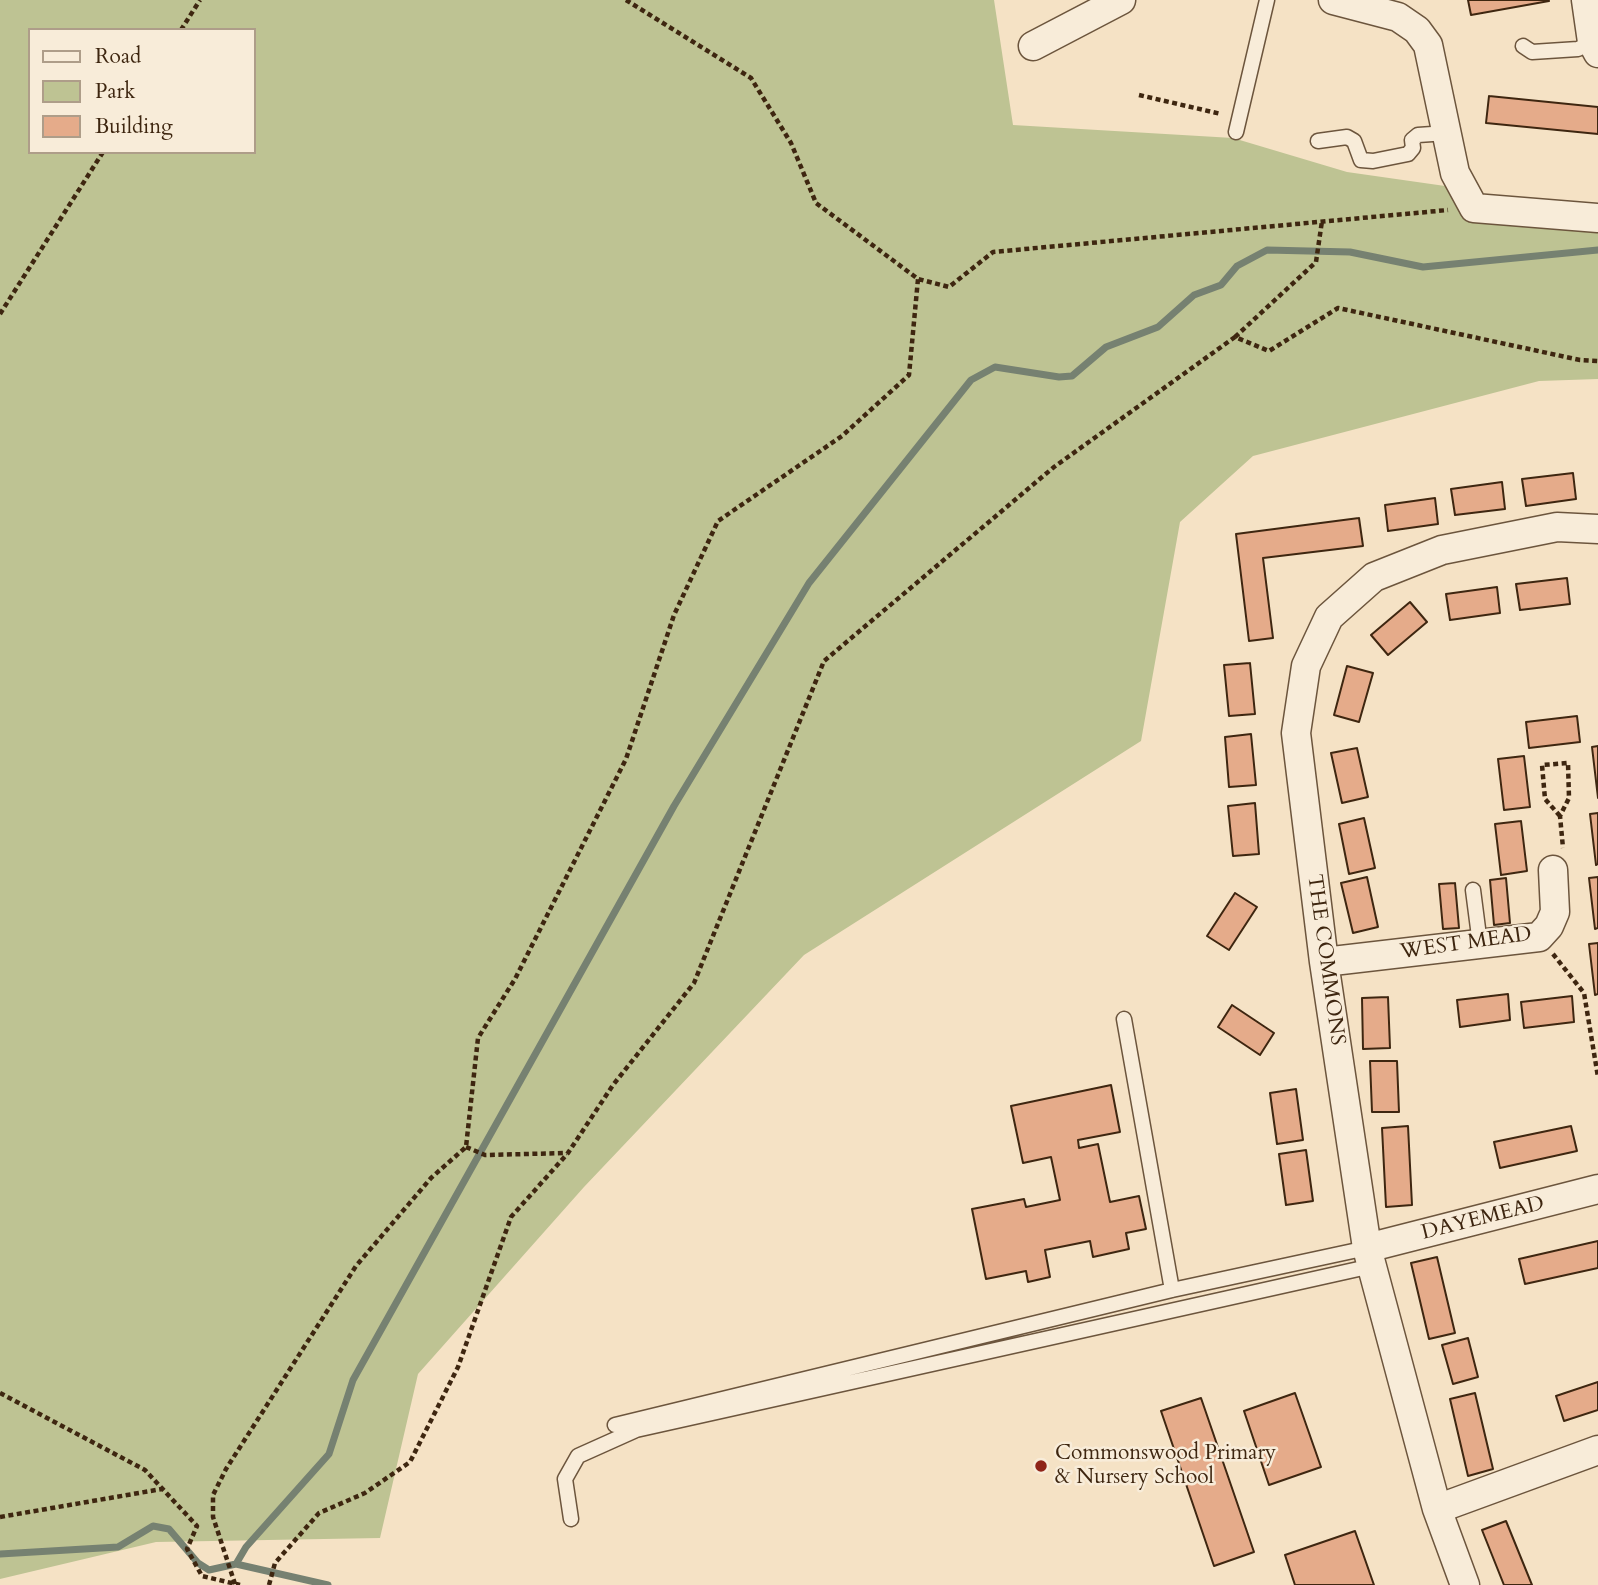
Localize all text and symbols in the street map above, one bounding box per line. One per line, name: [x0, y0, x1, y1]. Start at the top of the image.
legend: [28, 28, 256, 154]
text: Road: [95, 42, 141, 71]
text: Park: [95, 77, 135, 106]
text: Building: [95, 112, 173, 141]
street label: THE COMMONS: [1301, 873, 1349, 1047]
street label: WEST MEAD: [1399, 922, 1533, 966]
street label: DAYEMEAD: [1419, 1192, 1547, 1246]
place label: Commonswood Primary & Nursery School: [1055, 1441, 1276, 1491]
marker: Commonswood Primary & Nursery School: [1033, 1458, 1049, 1474]

